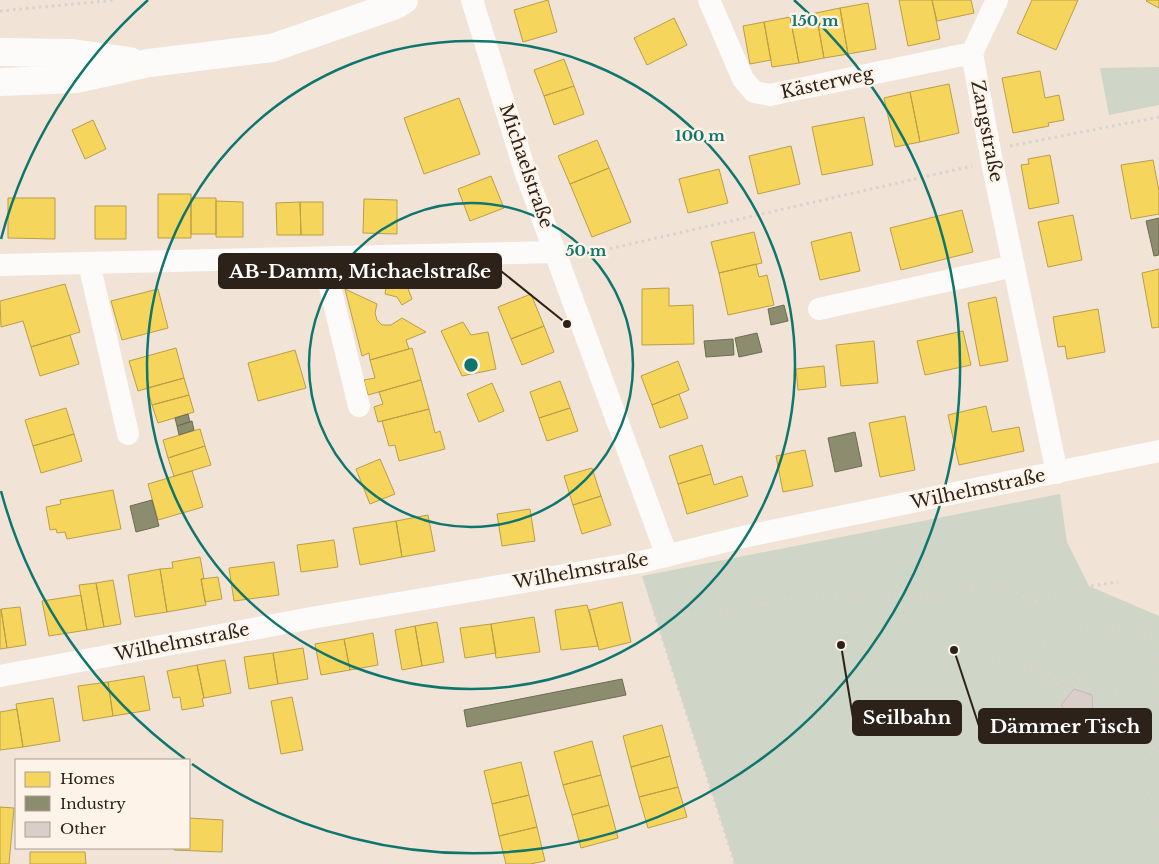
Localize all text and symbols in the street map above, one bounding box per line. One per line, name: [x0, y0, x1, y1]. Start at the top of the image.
text: 150 m: [791, 11, 839, 30]
street label: Kästerweg: [779, 62, 875, 104]
street label: Zangstraße: [966, 78, 1008, 184]
street label: Michaelstraße: [494, 101, 558, 231]
text: 100 m: [675, 126, 725, 145]
text: 50 m: [566, 241, 607, 260]
callout: AB-Damm, Michaelstraße: [219, 254, 501, 288]
text: AB-Damm, Michaelstraße: [228, 260, 491, 283]
centre of rings: [462, 356, 480, 374]
street label: Wilhelmstraße: [908, 464, 1047, 514]
street label: Wilhelmstraße: [511, 548, 650, 594]
street label: Wilhelmstraße: [112, 618, 251, 666]
callout: Seilbahn: [853, 701, 961, 735]
text: Seilbahn: [863, 706, 951, 729]
callout: Dämmer Tisch: [979, 709, 1151, 743]
text: Dämmer Tisch: [990, 715, 1141, 738]
legend: [15, 759, 190, 849]
text: Homes: [60, 769, 115, 788]
text: Industry: [60, 794, 126, 813]
text: Other: [60, 819, 107, 838]

